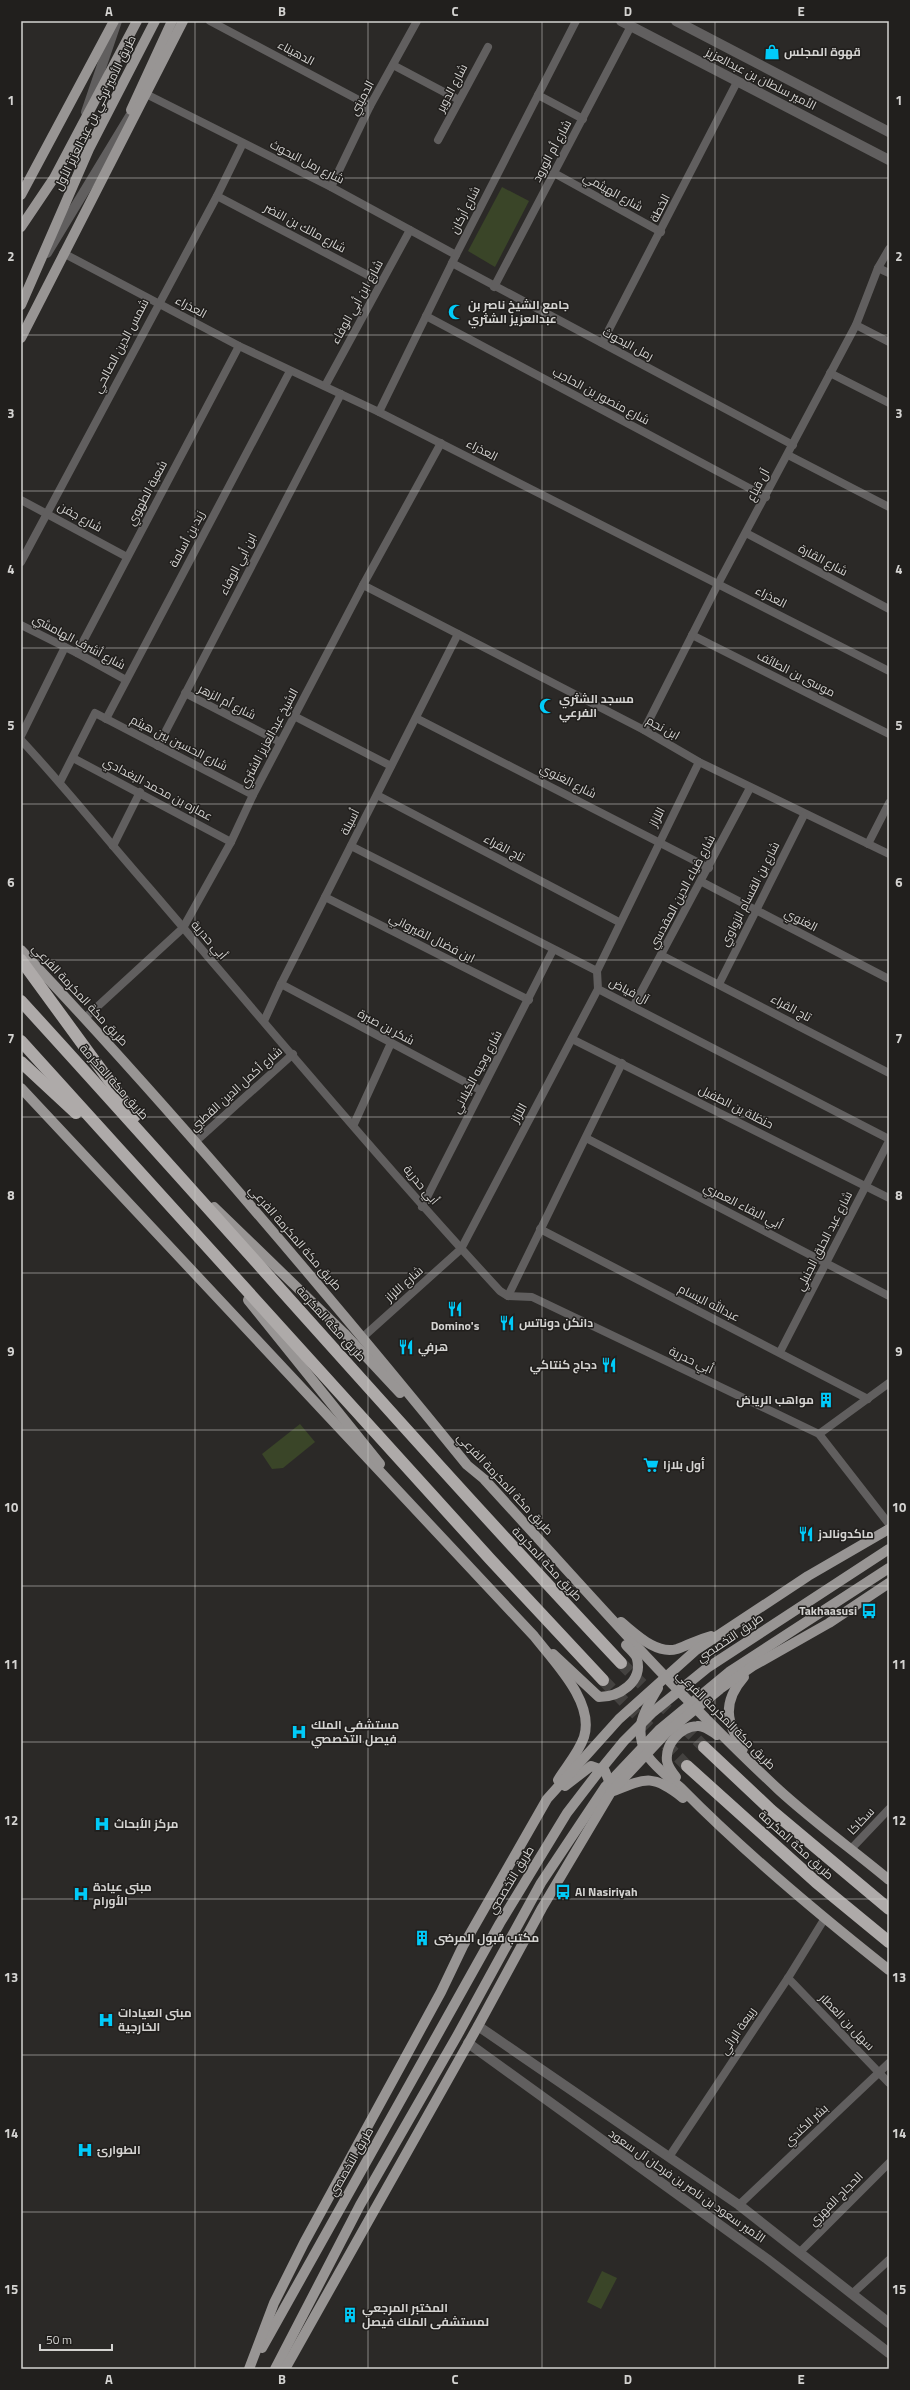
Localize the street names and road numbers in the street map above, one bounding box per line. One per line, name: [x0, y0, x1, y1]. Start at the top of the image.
street label: طريق الأمير تركي بن عبدالعزيز الأول: [49, 32, 141, 194]
street label: الدهيناء: [274, 35, 318, 70]
street label: الأمير سلطان بن عبدالعزيز: [702, 42, 820, 115]
street label: شارع الدوير: [430, 60, 472, 116]
street label: الدميني: [344, 77, 380, 119]
street label: شارع أم الورود: [527, 116, 576, 185]
street label: شارع رمل البحوث: [267, 135, 348, 189]
street label: شارع الهيثمي: [579, 167, 647, 217]
street label: شارع أركان: [444, 183, 485, 237]
street label: الخطة: [644, 190, 675, 225]
street label: شارع مالك بن النضر: [260, 197, 350, 257]
street label: شارع ابن أبي الوفاء: [326, 256, 389, 348]
street label: العذراء: [172, 290, 210, 323]
street label: شمس الدين الصالحي: [88, 295, 154, 397]
street label: رمل البحوث: [599, 322, 657, 365]
street label: شارع منصور بن الحاجب: [549, 362, 653, 429]
street label: العذراء: [463, 433, 501, 466]
street label: شعبة الطهوي: [121, 457, 173, 529]
street label: آل قباع: [741, 464, 774, 505]
street label: شارع جفن: [54, 496, 106, 537]
street label: زيد بن أسامة: [164, 507, 209, 571]
street label: ابن أبي الوفاء: [214, 529, 262, 599]
street label: شارع القارة: [795, 539, 852, 581]
street label: العذراء: [752, 580, 790, 613]
street label: شارع أشرف الهامشي: [29, 609, 129, 675]
street label: موسى بن الطائف: [754, 646, 839, 701]
street label: شارع أم الزهر: [194, 678, 259, 724]
street label: الشيخ عبدالعزيز الشتري: [234, 685, 304, 791]
street label: شارع الحسين بين هيثم: [127, 710, 231, 775]
street label: ابن نجم: [643, 711, 684, 745]
street label: عماره بن محمد البغدادي: [100, 752, 216, 826]
street label: شارع الغنوي: [536, 758, 600, 804]
street label: اللزاز: [643, 803, 670, 831]
street label: أسيلة: [335, 805, 364, 838]
street label: تاج القراء: [480, 829, 529, 867]
street label: شارع ضياء الدين المقدسي: [643, 831, 721, 953]
street label: شارع بن القسام الزواوي: [715, 838, 785, 950]
street label: الغنوي: [781, 903, 821, 937]
street label: ابن فضال القيرواني: [386, 908, 478, 968]
street label: أبي حدرية: [186, 916, 232, 964]
street label: طريق مكة المكرمة الفرعي: [27, 939, 133, 1051]
street label: آل فياض: [606, 972, 653, 1009]
street label: تاج القراء: [767, 989, 816, 1027]
street label: شكر بن صبرة: [354, 1004, 418, 1050]
street label: شارع وجيه الكيلاني: [447, 1027, 507, 1117]
street label: طريق مكة المكرمة: [75, 1040, 154, 1124]
street label: شارع أكمل الدين القطبي: [185, 1042, 287, 1136]
street label: حنظلة بن الطفيل: [695, 1080, 777, 1134]
street label: اللزاز: [505, 1099, 532, 1127]
street label: أبي حدرية: [398, 1161, 444, 1209]
street label: أبي البقاء العمري: [700, 1177, 786, 1235]
street label: طريق مكة المكرمة الفرعي: [243, 1181, 347, 1295]
street label: شارع عبد الحلق الحنبلي: [790, 1187, 858, 1294]
street label: شارع اللزاز: [379, 1261, 427, 1307]
street label: عبدالله البسام: [675, 1279, 743, 1326]
street label: طريق مكة المكرمة: [292, 1282, 371, 1366]
street label: أبي حدرية: [665, 1341, 717, 1379]
street label: طريق مكة المكرمة الفرعي: [452, 1428, 558, 1540]
street label: طريق مكة المكرمة: [508, 1522, 587, 1605]
street label: طريق التخصصي: [692, 1608, 768, 1668]
street label: طريق مكة المكرمة الفرعي: [671, 1665, 781, 1775]
street label: سكاكا: [843, 1802, 879, 1839]
street label: طريق مكة المكرمة: [754, 1805, 838, 1884]
street label: طريق التخصصي: [483, 1842, 539, 1918]
street label: سهل بن العطار: [814, 1988, 880, 2055]
street label: ربيعة الرائي: [715, 2003, 761, 2059]
street label: بشر الكندي: [779, 2099, 833, 2151]
street label: طريق التخصصي: [323, 2124, 379, 2200]
street label: الأمير سعود بن ناصر بن فرحان آل سعود: [605, 2124, 770, 2247]
street label: الحجاج الفهري: [804, 2167, 868, 2231]

